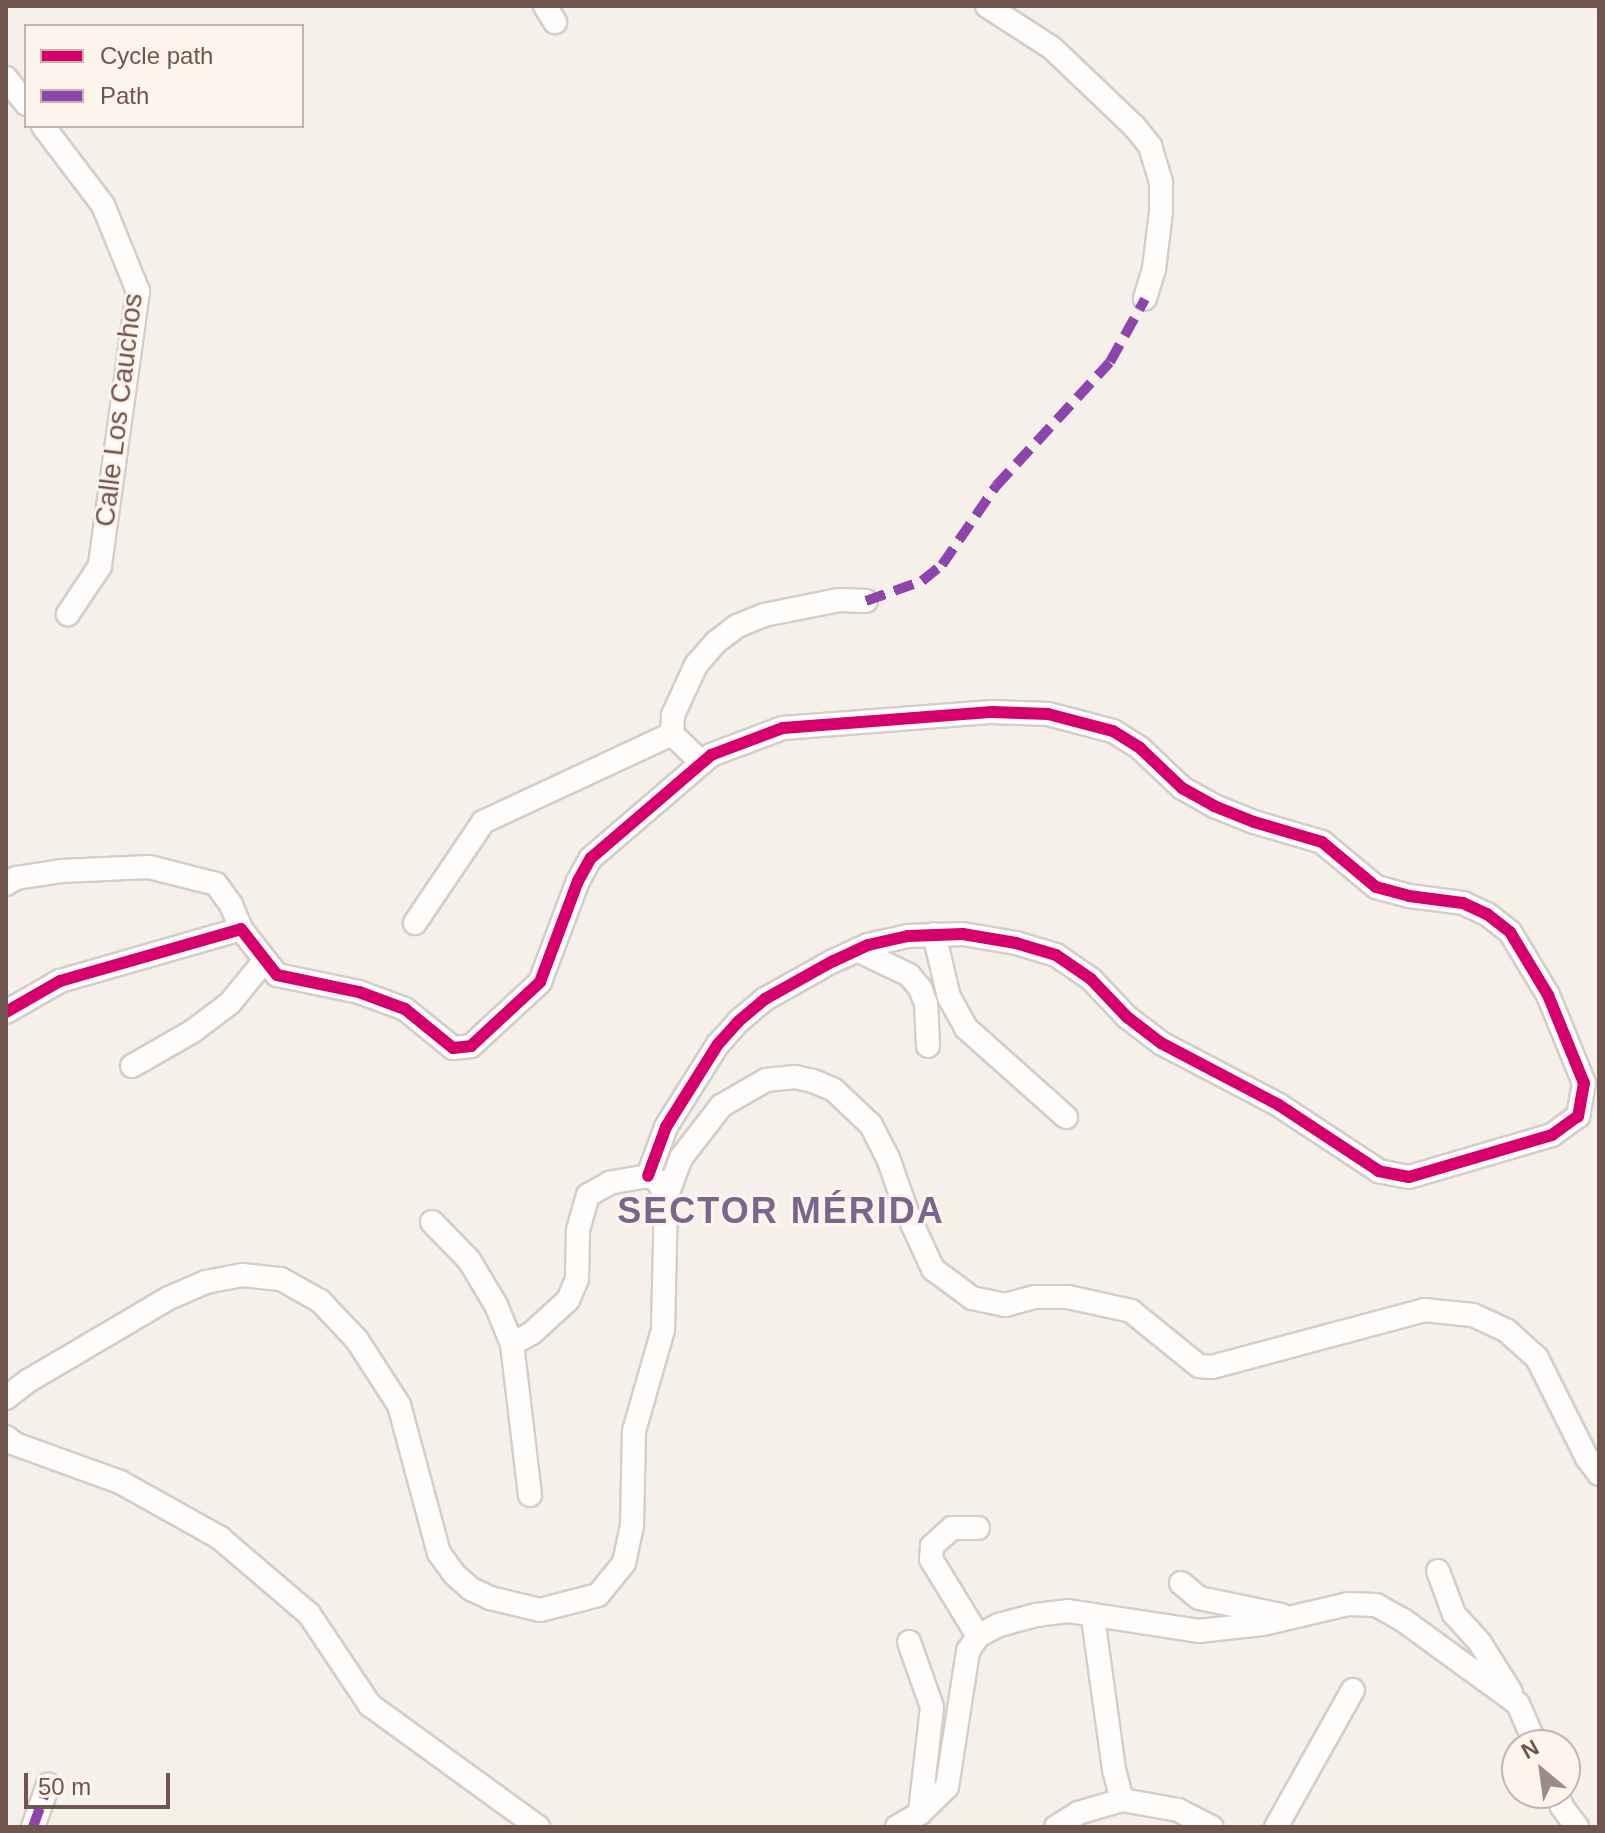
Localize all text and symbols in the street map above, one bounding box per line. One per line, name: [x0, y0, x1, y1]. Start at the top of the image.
legend: [24, 24, 304, 128]
text: Cycle path: [100, 42, 213, 69]
text: Path: [100, 82, 149, 109]
street label: Calle Los Cauchos: [88, 291, 150, 529]
district label: SECTOR MÉRIDA: [617, 1189, 945, 1233]
north arrow: [1501, 1729, 1581, 1809]
text: N: [1517, 1735, 1543, 1764]
scale bar: [28, 1757, 174, 1807]
text: 50 m: [38, 1773, 91, 1800]

